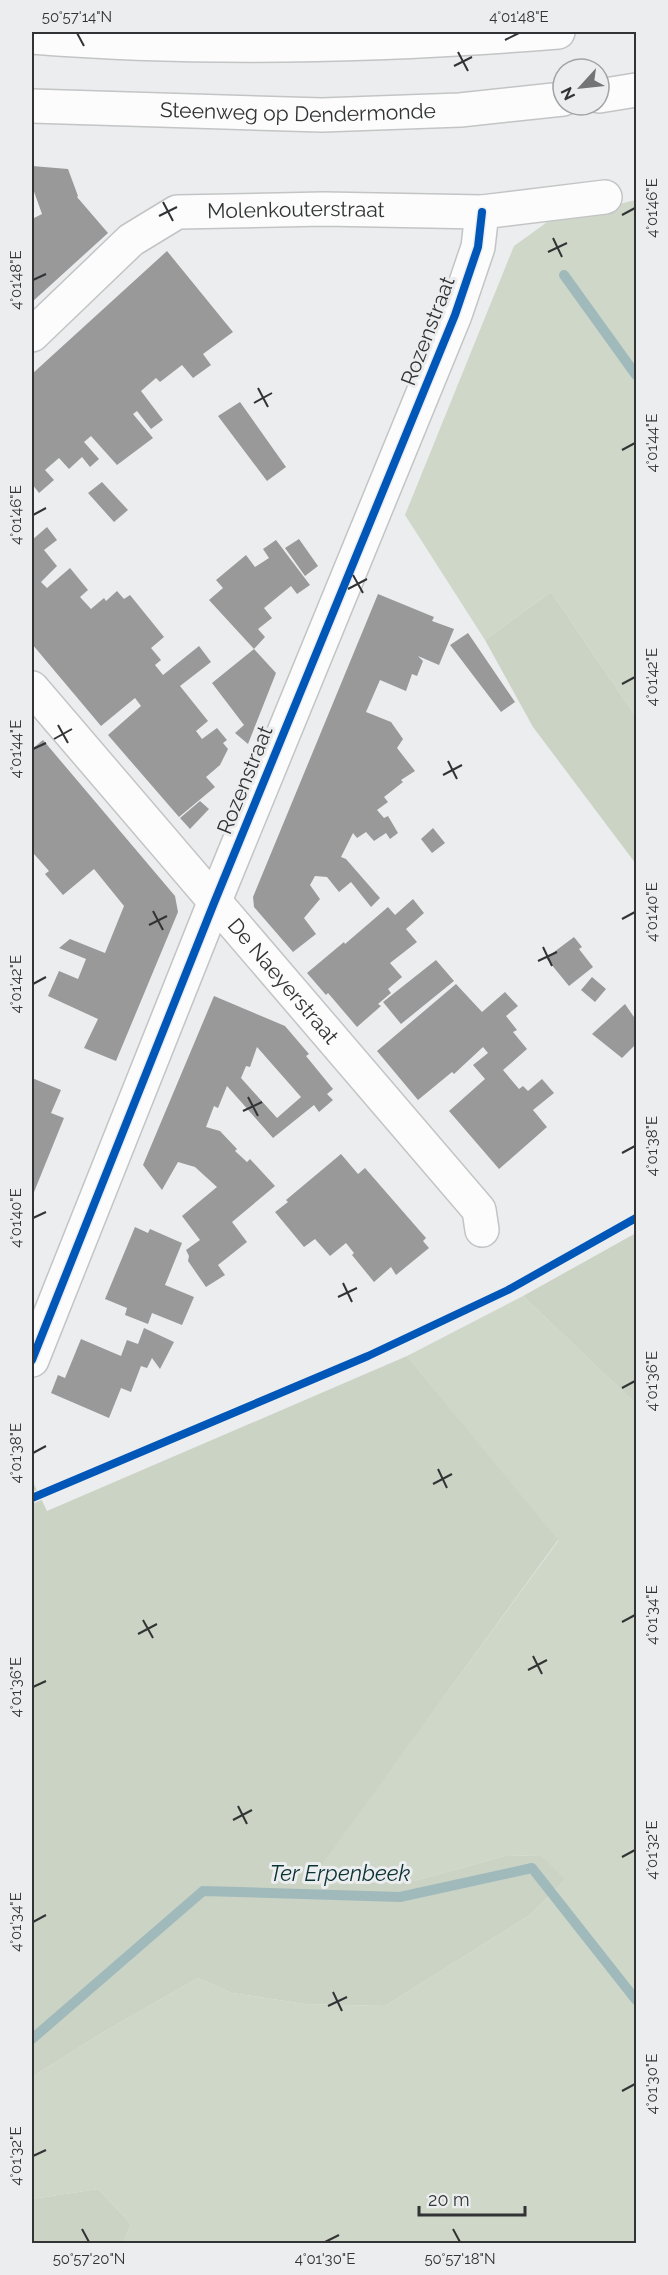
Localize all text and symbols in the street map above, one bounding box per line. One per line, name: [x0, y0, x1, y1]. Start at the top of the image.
text: 50°57'14"N: [42, 8, 112, 26]
text: 4°01'48"E: [489, 8, 549, 26]
north arrow: [551, 57, 611, 117]
text: N: [557, 84, 579, 103]
street label: Steenweg op Dendermonde: [160, 97, 436, 127]
text: 4°01'46"E: [643, 178, 661, 238]
street label: Molenkouterstraat: [207, 196, 385, 223]
text: 4°01'48"E: [7, 250, 25, 310]
street label: Rozenstraat: [395, 273, 460, 389]
text: 4°01'44"E: [643, 414, 661, 472]
text: 4°01'46"E: [7, 485, 25, 545]
text: 4°01'42"E: [643, 648, 661, 706]
text: 4°01'44"E: [7, 720, 25, 778]
street label: Rozenstraat: [211, 722, 278, 838]
text: 4°01'40"E: [643, 882, 661, 942]
street label: De Naeyerstraat: [223, 913, 344, 1049]
text: 4°01'42"E: [7, 955, 25, 1013]
text: 4°01'38"E: [643, 1116, 661, 1176]
text: 4°01'40"E: [7, 1188, 25, 1248]
text: 4°01'36"E: [643, 1351, 661, 1411]
text: 4°01'38"E: [7, 1423, 25, 1483]
text: 4°01'34"E: [643, 1585, 661, 1645]
text: 4°01'36"E: [7, 1657, 25, 1717]
text: 4°01'32"E: [643, 1820, 661, 1880]
water label: Ter Erpenbeek: [270, 1860, 411, 1886]
text: 4°01'34"E: [7, 1892, 25, 1952]
text: 4°01'30"E: [643, 2054, 661, 2114]
text: 4°01'32"E: [7, 2126, 25, 2186]
scale bar: [419, 2179, 526, 2217]
text: 20 m: [428, 2189, 470, 2210]
text: 50°57'20"N: [53, 2250, 125, 2268]
text: 4°01'30"E: [295, 2250, 355, 2268]
text: 50°57'18"N: [424, 2250, 496, 2268]

